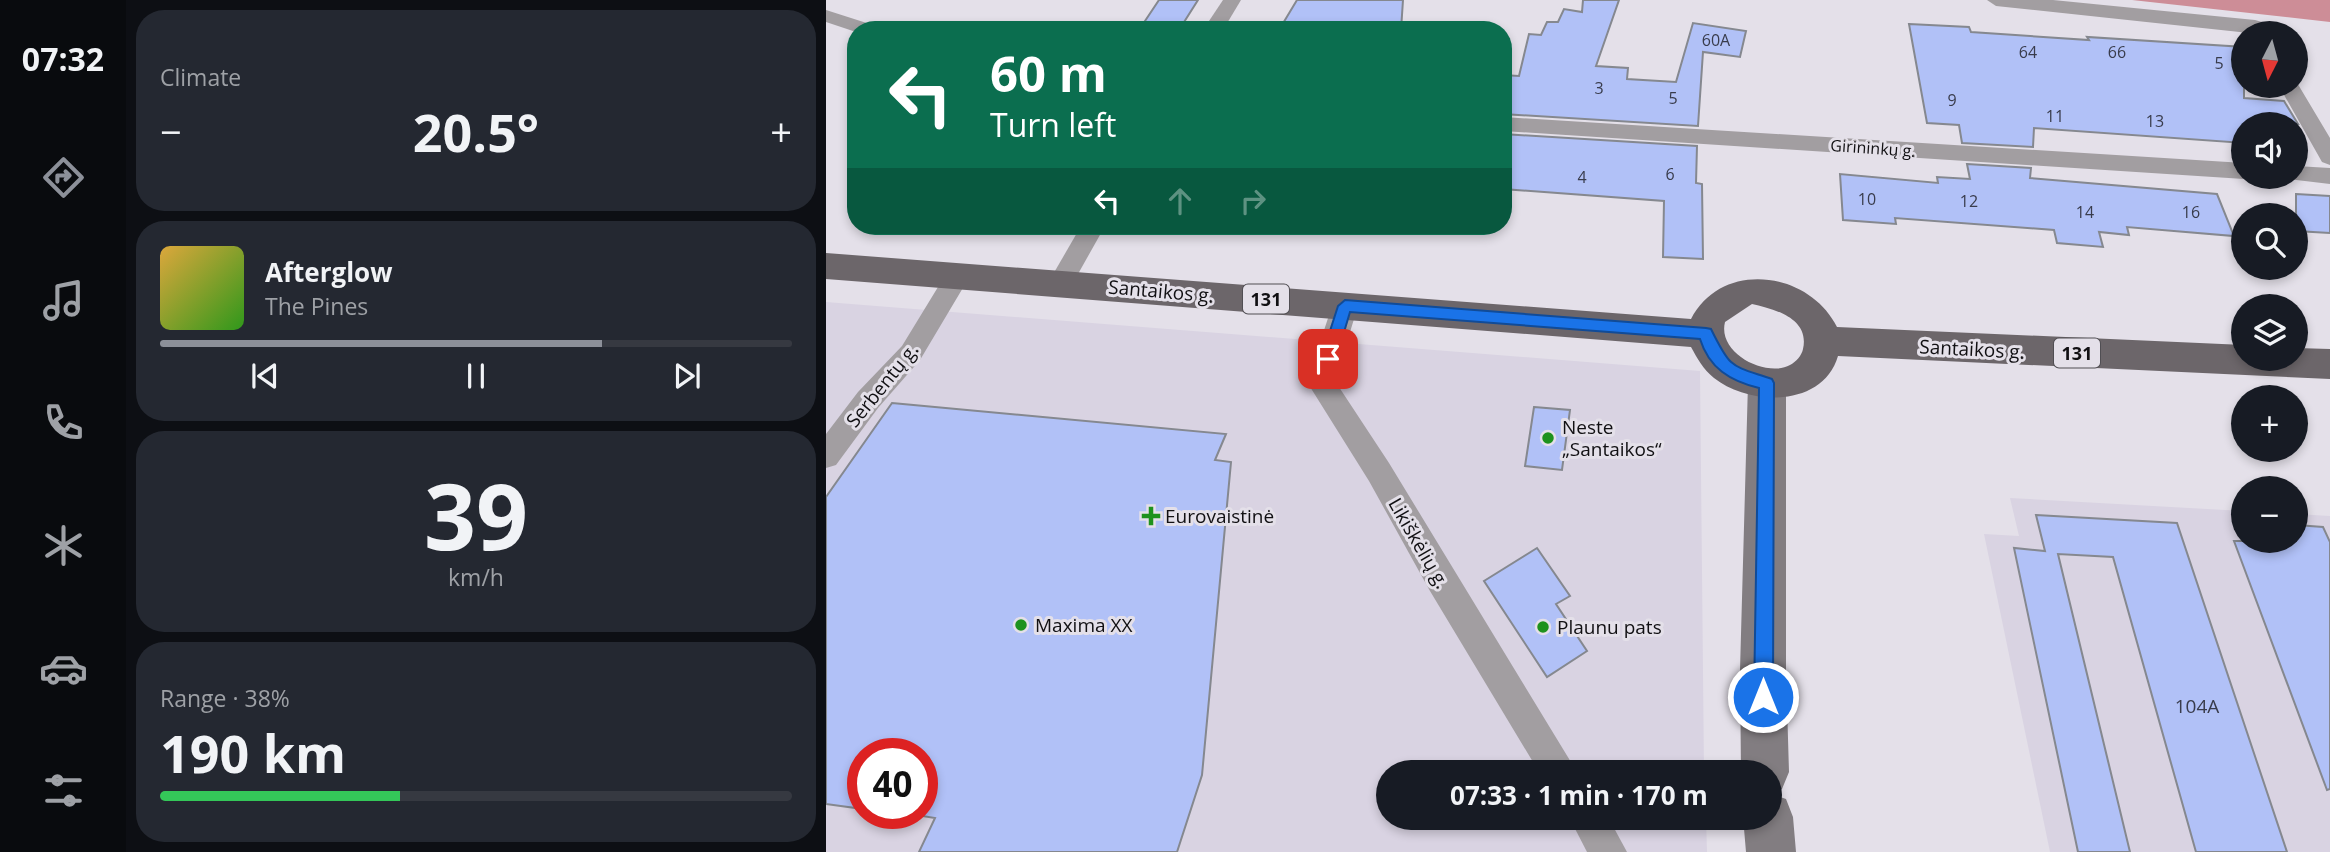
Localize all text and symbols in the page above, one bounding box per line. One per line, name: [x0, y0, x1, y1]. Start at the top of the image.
north arrow: [2231, 21, 2308, 98]
map controls: [2231, 21, 2308, 553]
house number: 60A: [1702, 29, 1731, 51]
text: 07:32: [22, 37, 104, 80]
text: 60 m: [990, 40, 1107, 106]
house number: 64: [2019, 41, 2037, 63]
house number: 66: [2108, 41, 2126, 63]
icon: left: [875, 49, 966, 140]
house number: 5: [2214, 52, 2224, 74]
text: Climate: [160, 61, 241, 93]
house number: 3: [1594, 77, 1604, 99]
house number: 5: [1668, 87, 1678, 109]
house number: 9: [1947, 89, 1957, 111]
text: 20.5°: [413, 96, 539, 167]
text: Turn left: [990, 103, 1116, 146]
text: −: [160, 105, 182, 157]
text: +: [770, 105, 792, 157]
house number: 11: [2046, 105, 2064, 127]
house number: 13: [2146, 110, 2164, 132]
button: sound: [2231, 112, 2308, 189]
street label: Girininkų g.: [1830, 134, 1916, 162]
icon: directions: [39, 153, 88, 202]
house number: 6: [1665, 163, 1675, 185]
house number: 4: [1577, 166, 1587, 188]
icon: left: [1088, 182, 1126, 220]
icon: ahead: [1161, 182, 1199, 220]
icon: right: [1234, 182, 1272, 220]
house number: 10: [1858, 188, 1876, 210]
house number: 12: [1960, 190, 1978, 212]
house number: 14: [2076, 201, 2094, 223]
house number: 16: [2182, 201, 2200, 223]
button: search: [2231, 203, 2308, 280]
text: Afterglow: [265, 254, 392, 290]
street label: Santaikos g.: [1107, 273, 1215, 309]
icon: music: [39, 276, 88, 325]
road number: 131: [1243, 284, 1289, 314]
text: The Pines: [265, 290, 368, 322]
button: layers: [2231, 294, 2308, 371]
pin: [1298, 329, 1358, 389]
street label: Santaikos g.: [1919, 333, 2025, 365]
street label: Serbentų g.: [840, 337, 924, 433]
road number: 131: [2054, 338, 2100, 368]
icon: arrive: [1309, 340, 1347, 378]
icon: previous: [246, 357, 284, 395]
icon: pause: [457, 357, 495, 395]
icon: next: [668, 357, 706, 395]
button: +: [2231, 385, 2308, 462]
icon: phone: [39, 398, 88, 447]
place label: Neste „Santaikos“: [1562, 414, 1662, 462]
marker: Neste „Santaikos“: [1540, 430, 1556, 446]
text: 39: [424, 453, 528, 577]
button: −: [2231, 476, 2308, 553]
street label: Likiškėlių g.: [1383, 493, 1455, 593]
place label: Eurovaistinė: [1165, 503, 1274, 529]
marker: Eurovaistinė: [1143, 508, 1159, 524]
icon: climate: [39, 521, 88, 570]
text: km/h: [448, 561, 504, 593]
place label: Maxima XX: [1035, 612, 1132, 638]
place label: Plaunu pats: [1557, 614, 1662, 640]
marker: Maxima XX: [1013, 617, 1029, 633]
marker: Plaunu pats: [1535, 619, 1551, 635]
icon: car: [39, 644, 88, 693]
position arrow: [1726, 660, 1800, 734]
text: Range · 38%: [160, 682, 290, 714]
house number: 104A: [2175, 693, 2219, 719]
text: 190 km: [160, 717, 346, 788]
speed limit sign: 40: [847, 738, 938, 829]
icon: filters: [39, 766, 88, 815]
text: 07:33 · 1 min · 170 m: [1450, 777, 1708, 813]

